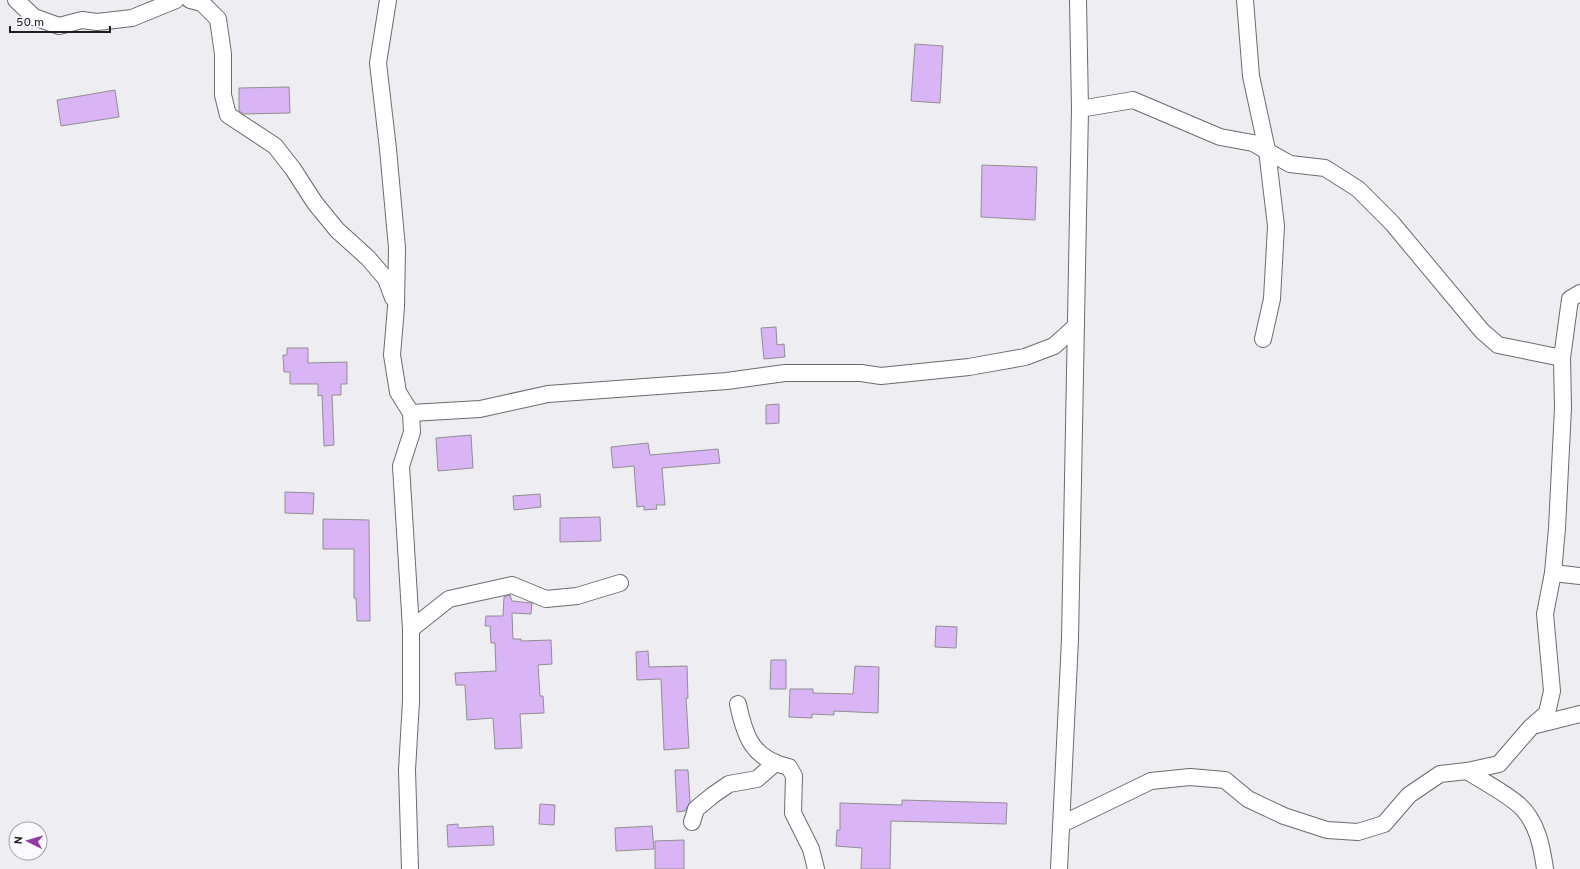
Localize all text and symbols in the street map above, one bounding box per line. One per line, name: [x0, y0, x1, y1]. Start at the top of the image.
scale bar: [10, 8, 110, 34]
text: 50 m: [16, 15, 44, 31]
north arrow: [8, 821, 48, 861]
text: N: [12, 836, 26, 845]

